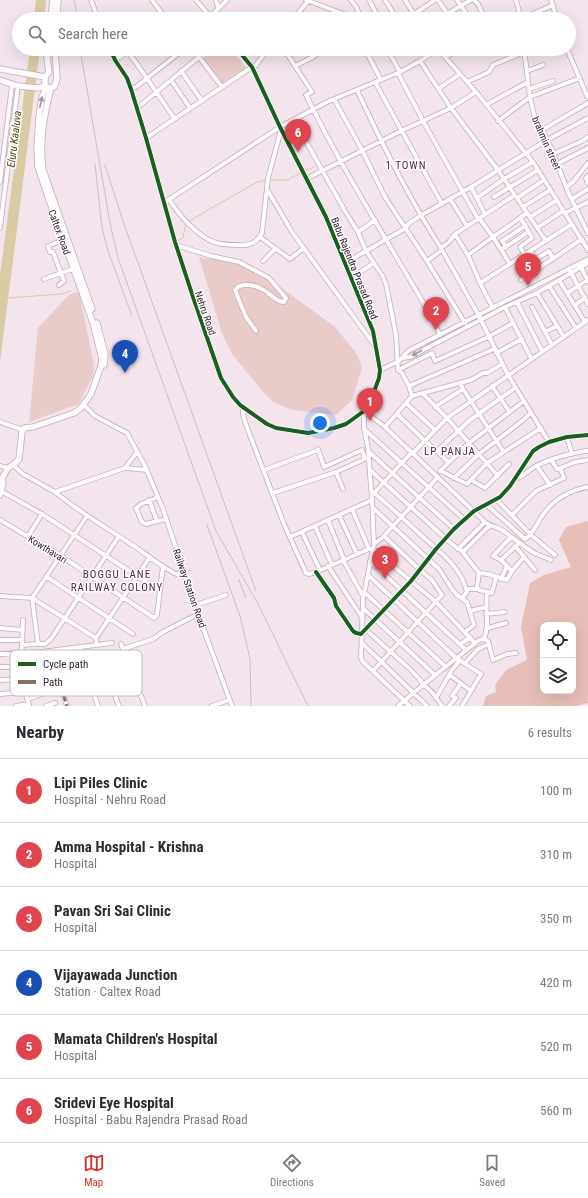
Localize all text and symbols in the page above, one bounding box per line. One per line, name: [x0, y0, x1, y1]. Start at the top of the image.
search box: [12, 12, 576, 56]
icon: search: [26, 23, 48, 45]
text: Search here: [58, 25, 128, 43]
one-way arrow: [39, 96, 45, 108]
water label: Eluru Kaaluva: [5, 110, 24, 168]
street label: brahmin street: [530, 115, 563, 172]
pin: 6: [285, 119, 311, 152]
district label: 1 TOWN: [385, 159, 427, 172]
street label: Caltex Road: [46, 208, 73, 256]
street label: Babu Rajendra Prasad Road: [329, 216, 380, 321]
pin: 5: [515, 253, 541, 286]
street label: Nehru Road: [193, 290, 218, 337]
pin: 2: [423, 297, 449, 330]
pin: 4: [112, 340, 138, 373]
one-way arrow: [411, 349, 423, 356]
pin: 1: [357, 388, 383, 421]
your location: [310, 413, 330, 433]
district label: LP PANJA: [424, 445, 476, 458]
street label: Kowthavari: [26, 533, 69, 566]
pin: 3: [372, 546, 398, 579]
street label: Railway Station Road: [171, 547, 208, 629]
district label: BOGGU LANE RAILWAY COLONY: [71, 568, 163, 594]
map controls: [540, 622, 576, 694]
button: locate: [540, 622, 576, 658]
legend: [10, 650, 142, 696]
text: Cycle path: [43, 658, 88, 671]
button: layers: [540, 658, 576, 694]
text: Path: [43, 676, 63, 689]
text: Nearby: [16, 722, 64, 742]
text: 6 results: [528, 725, 572, 740]
text: Lipi Piles Clinic: [54, 774, 147, 792]
text: 1: [26, 783, 32, 798]
text: 100 m: [540, 783, 572, 798]
text: Hospital · Nehru Road: [54, 792, 166, 807]
text: Amma Hospital - Krishna: [54, 838, 204, 856]
text: 2: [26, 847, 32, 862]
text: 310 m: [540, 847, 572, 862]
text: Hospital: [54, 856, 97, 871]
text: Pavan Sri Sai Clinic: [54, 902, 171, 920]
text: 3: [26, 911, 32, 926]
text: 350 m: [540, 911, 572, 926]
text: Hospital: [54, 920, 97, 935]
text: Vijayawada Junction: [54, 966, 177, 984]
text: 4: [26, 975, 32, 990]
text: 420 m: [540, 975, 572, 990]
text: Station · Caltex Road: [54, 984, 161, 999]
text: Mamata Children's Hospital: [54, 1030, 218, 1048]
text: 5: [26, 1039, 32, 1054]
text: 520 m: [540, 1039, 572, 1054]
text: Hospital: [54, 1048, 97, 1063]
text: Sridevi Eye Hospital: [54, 1094, 174, 1112]
text: 6: [26, 1103, 32, 1118]
text: 560 m: [540, 1103, 572, 1118]
text: Hospital · Babu Rajendra Prasad Road: [54, 1112, 248, 1127]
tab: Map: [83, 1152, 105, 1189]
tab: Directions: [270, 1152, 314, 1189]
tab: Saved: [479, 1152, 505, 1189]

